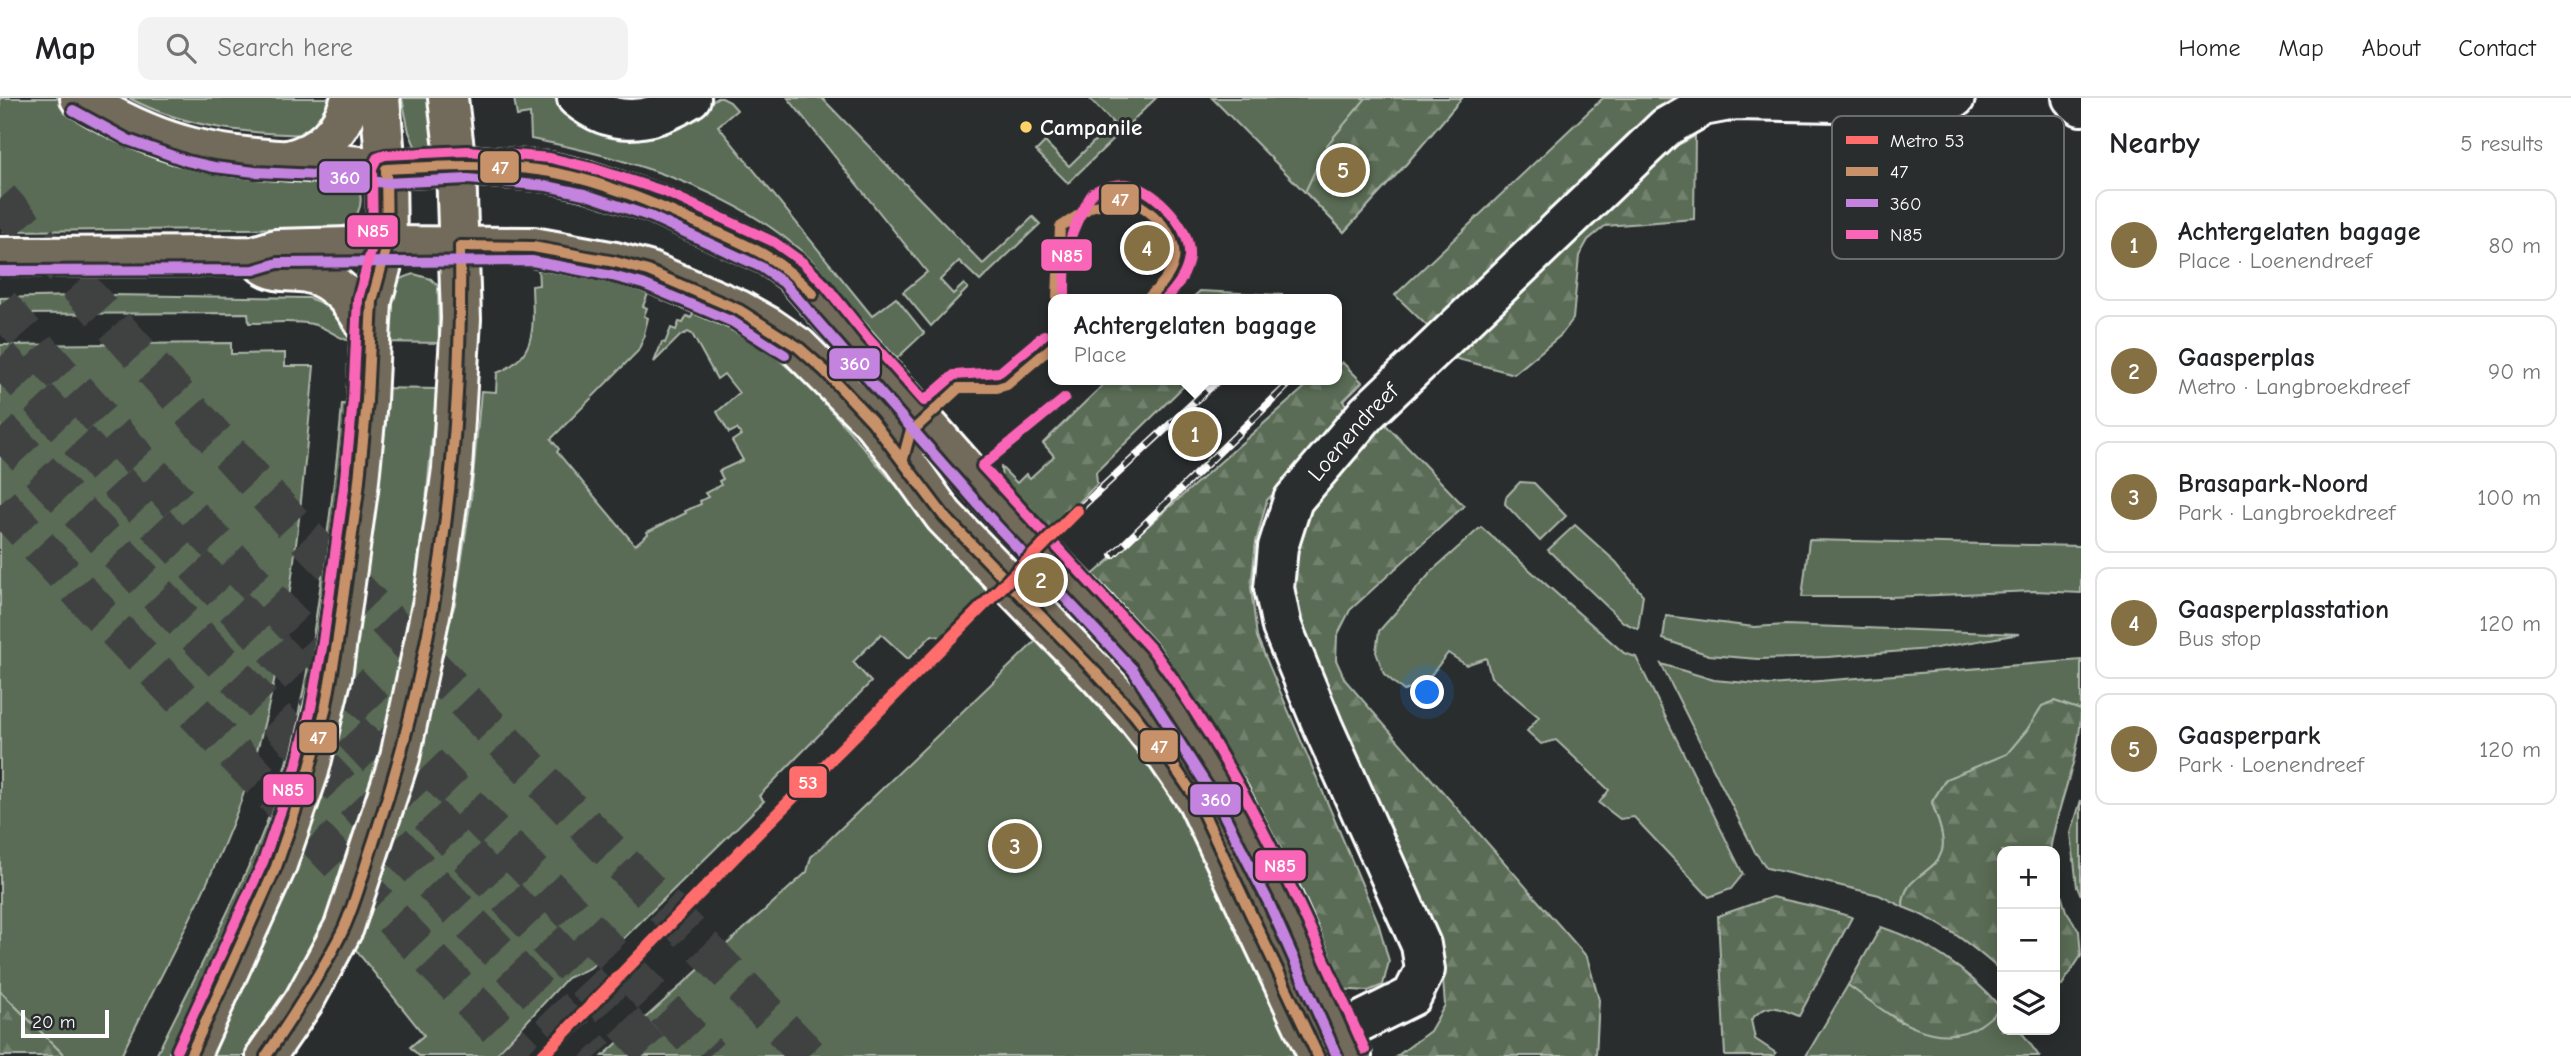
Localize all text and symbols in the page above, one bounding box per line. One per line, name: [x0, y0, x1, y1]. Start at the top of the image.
search box: [138, 17, 628, 80]
text: Map: [35, 29, 96, 67]
icon: search: [162, 29, 200, 67]
text: Search here: [218, 33, 353, 63]
text: Home: [2179, 34, 2240, 62]
text: Map: [2278, 34, 2324, 62]
text: About: [2362, 34, 2420, 62]
text: Contact: [2458, 34, 2536, 62]
place label: Campanile: [1040, 114, 1142, 141]
legend: [1832, 116, 2064, 259]
marker: Campanile: [1018, 119, 1034, 135]
text: Nearby: [2109, 126, 2200, 161]
text: Metro 53: [1890, 130, 1964, 152]
text: 5 results: [2460, 130, 2543, 157]
pin: 5: [1320, 144, 1366, 196]
line badge: 47: [479, 150, 520, 184]
text: 47: [491, 157, 509, 179]
line badge: 360: [318, 160, 371, 194]
text: 47: [1890, 161, 1908, 183]
text: 360: [330, 167, 360, 189]
line badge: 47: [1100, 183, 1140, 216]
text: 47: [1111, 189, 1129, 211]
text: 360: [1890, 193, 1921, 215]
line badge: N85: [346, 214, 399, 248]
text: Achtergelaten bagage: [2178, 217, 2420, 247]
text: N85: [357, 220, 389, 242]
pin: 4: [1124, 222, 1170, 274]
text: N85: [1890, 224, 1923, 246]
text: 1: [2129, 232, 2139, 259]
text: 80 m: [2488, 232, 2541, 259]
line badge: N85: [1040, 238, 1093, 272]
text: N85: [1051, 245, 1083, 267]
text: Place · Loenendreef: [2178, 247, 2372, 274]
popup: [1048, 294, 1342, 385]
text: Achtergelaten bagage: [1074, 311, 1316, 341]
text: Place: [1074, 341, 1126, 368]
text: Gaasperplas: [2178, 343, 2315, 373]
line badge: 360: [828, 347, 881, 380]
text: 360: [840, 353, 870, 375]
text: 2: [2128, 358, 2140, 385]
text: 90 m: [2488, 358, 2541, 385]
text: Metro · Langbroekdreef: [2178, 373, 2409, 400]
street label: Loenendreef: [1302, 376, 1405, 486]
pin: 1: [1172, 408, 1218, 460]
text: Brasapark-Noord: [2178, 469, 2369, 499]
text: 3: [2128, 484, 2140, 511]
text: 100 m: [2477, 484, 2541, 511]
text: Park · Langbroekdreef: [2178, 499, 2395, 526]
pin: 2: [1018, 554, 1064, 606]
text: Gaasperplasstation: [2178, 595, 2389, 625]
text: 4: [2129, 610, 2139, 637]
text: 120 m: [2479, 610, 2541, 637]
text: Bus stop: [2178, 625, 2261, 652]
your location: [1410, 675, 1444, 709]
line badge: 47: [298, 721, 338, 754]
text: Gaasperpark: [2178, 721, 2321, 751]
text: 47: [309, 727, 327, 749]
line badge: 47: [1139, 729, 1179, 763]
text: 47: [1150, 736, 1168, 758]
text: 5: [2128, 736, 2140, 763]
text: 120 m: [2479, 736, 2541, 763]
text: Park · Loenendreef: [2178, 751, 2364, 778]
line badge: 53: [788, 765, 828, 799]
text: 53: [798, 772, 818, 794]
line badge: N85: [262, 773, 315, 806]
text: N85: [272, 779, 304, 801]
line badge: 360: [1189, 783, 1242, 816]
text: 360: [1201, 789, 1231, 811]
pin: 3: [992, 820, 1038, 872]
map controls: [1997, 846, 2060, 1035]
button: +: [1997, 846, 2060, 909]
line badge: N85: [1254, 849, 1307, 882]
text: N85: [1264, 855, 1296, 877]
button: −: [1997, 909, 2060, 972]
button: layers: [1997, 972, 2060, 1035]
scale bar: [21, 1007, 108, 1039]
text: 20 m: [32, 1011, 76, 1033]

